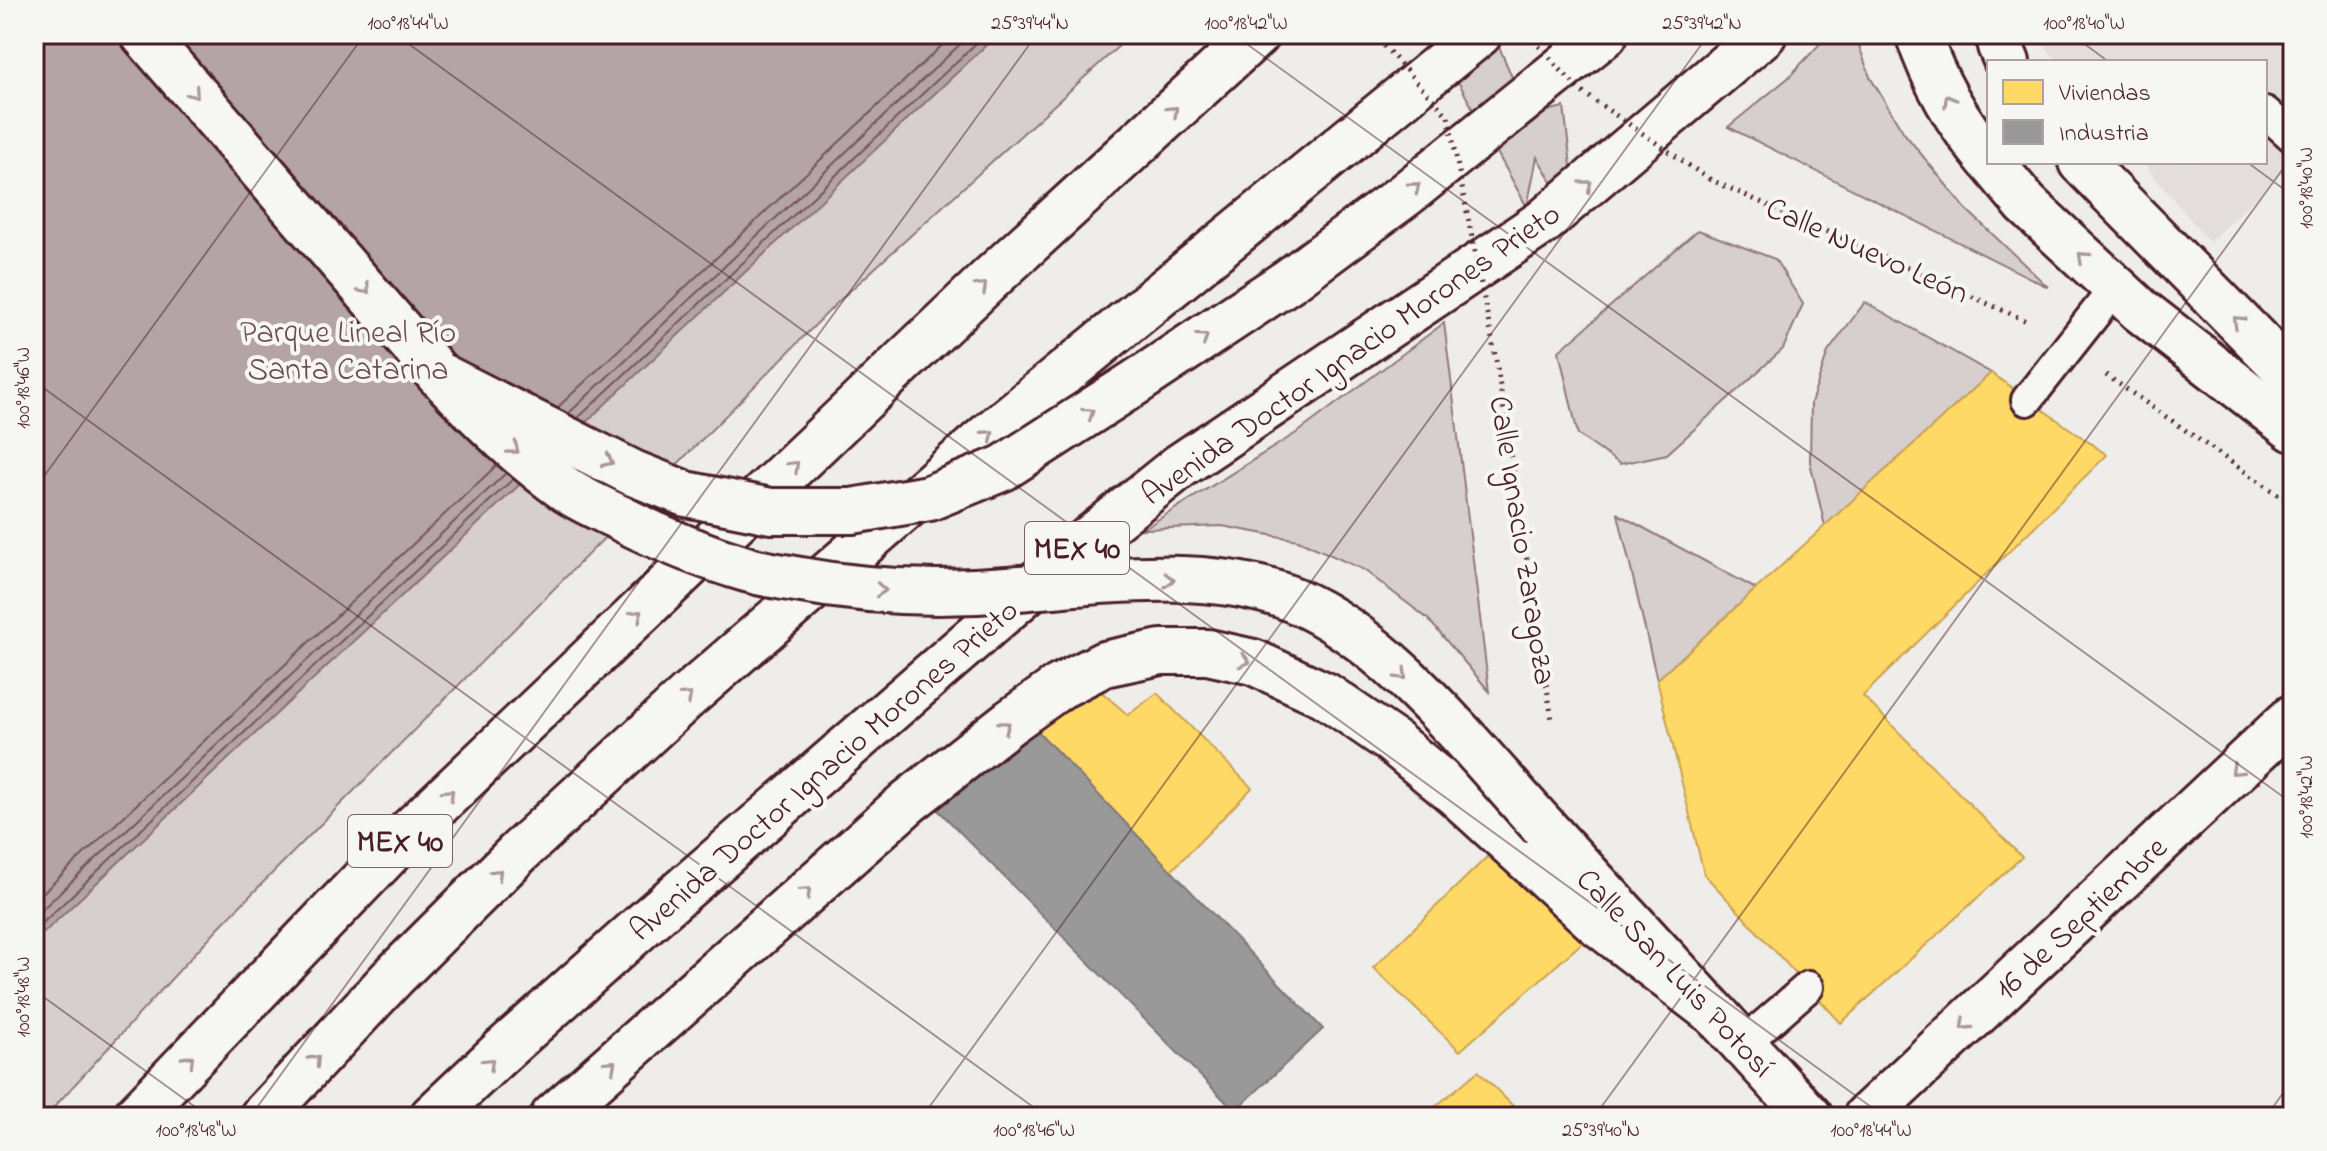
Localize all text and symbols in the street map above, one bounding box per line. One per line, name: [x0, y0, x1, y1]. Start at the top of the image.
text: 100°18'44"W: [367, 10, 449, 39]
text: 25°39'44"N: [991, 10, 1069, 39]
text: 100°18'42"W: [1204, 10, 1288, 39]
text: 25°39'42"N: [1662, 10, 1742, 39]
text: 100°18'40"W: [2043, 10, 2125, 39]
legend: [1987, 60, 2267, 164]
text: Viviendas: [2058, 77, 2151, 112]
one-way arrow: [184, 83, 199, 98]
one-way arrow: [1943, 93, 1958, 108]
one-way arrow: [1164, 106, 1178, 121]
text: Industria: [2059, 117, 2149, 152]
text: 100°18'40"W: [2293, 147, 2322, 229]
one-way arrow: [1578, 180, 1592, 195]
one-way arrow: [1406, 182, 1420, 197]
street label: Calle Nuevo León: [1758, 186, 1976, 318]
street label: Avenida Doctor Ignacio Morones Prieto: [1133, 193, 1571, 519]
one-way arrow: [2078, 252, 2093, 266]
one-way arrow: [355, 280, 369, 295]
one-way arrow: [973, 282, 987, 297]
park label: Parque Lineal Río Santa Catarina: [240, 311, 456, 395]
one-way arrow: [2233, 316, 2247, 330]
one-way arrow: [1195, 333, 1209, 348]
text: 100°18'46"W: [10, 347, 39, 429]
street label: Calle Ignacio Zaragoza: [1475, 393, 1567, 688]
one-way arrow: [1080, 407, 1095, 422]
one-way arrow: [980, 430, 995, 445]
one-way arrow: [505, 440, 520, 454]
one-way arrow: [600, 451, 615, 467]
one-way arrow: [784, 462, 799, 476]
road number: MEX 40: [1025, 522, 1129, 574]
one-way arrow: [1163, 572, 1176, 589]
one-way arrow: [875, 581, 888, 598]
street label: Avenida Doctor Ignacio Morones Prieto: [620, 589, 1030, 954]
one-way arrow: [628, 610, 642, 624]
one-way arrow: [1237, 651, 1251, 668]
one-way arrow: [1393, 666, 1407, 680]
one-way arrow: [678, 692, 693, 707]
one-way arrow: [996, 722, 1011, 736]
text: 100°18'42"W: [2293, 755, 2322, 839]
one-way arrow: [2231, 761, 2245, 776]
one-way arrow: [440, 789, 454, 803]
road number: MEX 40: [348, 815, 452, 867]
street label: 16 de Septiembre: [1985, 826, 2180, 1012]
street label: Calle San Luis Potosí: [1563, 859, 1783, 1090]
one-way arrow: [488, 869, 502, 883]
one-way arrow: [796, 888, 811, 902]
text: 100°18'48"W: [10, 957, 39, 1037]
one-way arrow: [1959, 1015, 1974, 1029]
one-way arrow: [180, 1055, 194, 1069]
one-way arrow: [306, 1055, 321, 1069]
one-way arrow: [480, 1058, 494, 1073]
one-way arrow: [602, 1060, 617, 1075]
text: 100°18'48"W: [156, 1117, 236, 1146]
text: 100°18'46"W: [993, 1117, 1075, 1146]
text: 25°39'40"N: [1562, 1117, 1640, 1146]
text: 100°18'44"W: [1830, 1117, 1912, 1146]

